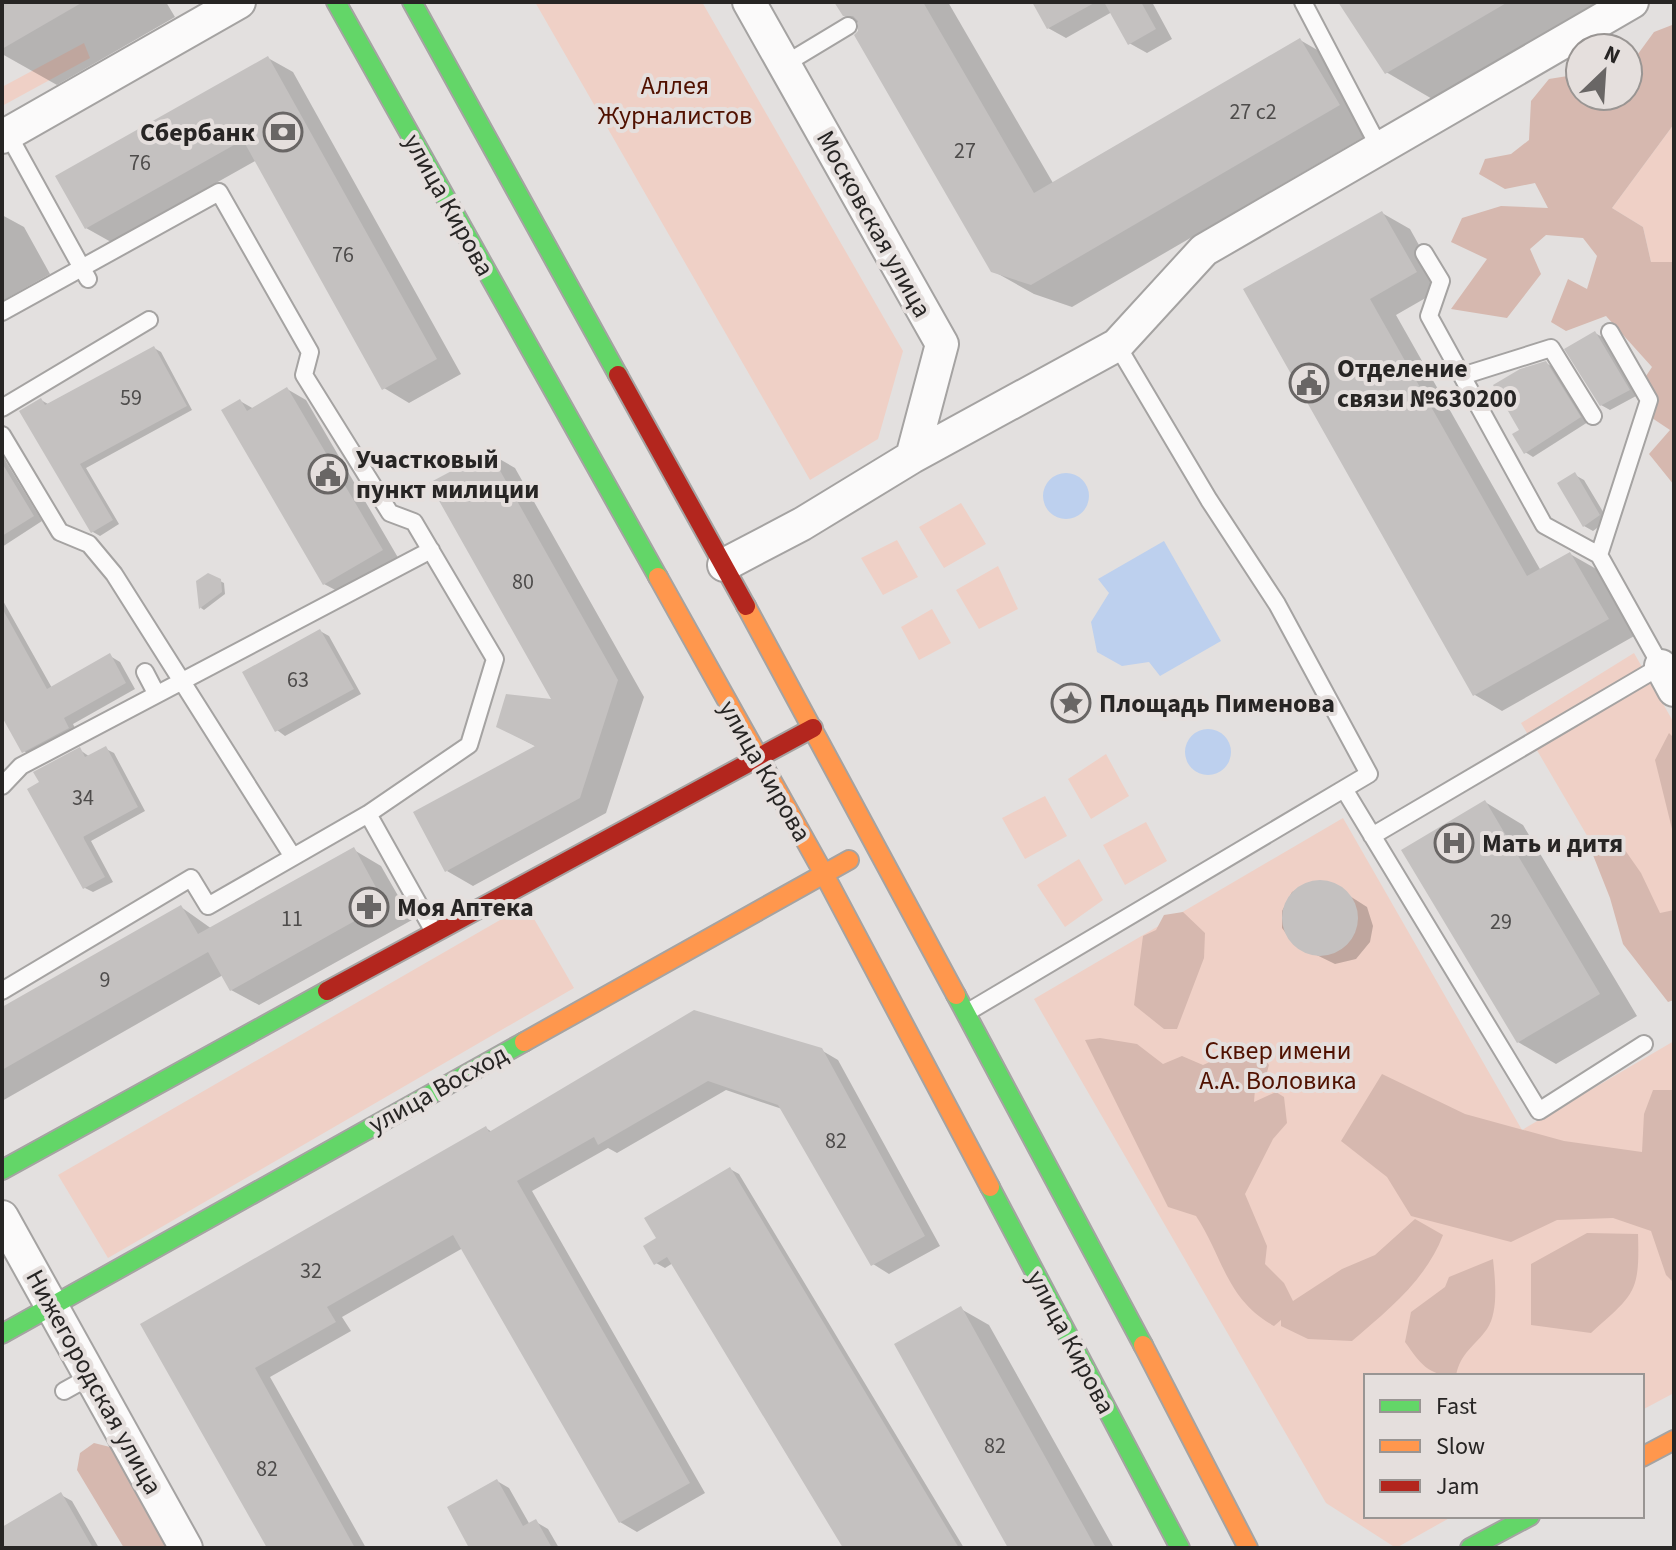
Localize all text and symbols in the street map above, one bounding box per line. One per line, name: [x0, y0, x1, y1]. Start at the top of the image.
north arrow: [1564, 32, 1644, 112]
text: N: [1599, 37, 1625, 72]
park label: Аллея Журналистов: [598, 67, 752, 134]
house number: 27 с2: [1229, 96, 1277, 128]
bank icon: Сбербанк: [262, 111, 304, 153]
place label: Сбербанк: [140, 114, 256, 151]
street label: Московская улица: [807, 124, 941, 324]
street label: улица Кирова: [395, 127, 503, 283]
house number: 27: [954, 135, 976, 167]
house number: 76: [129, 147, 151, 179]
house number: 76: [332, 239, 354, 271]
place label: Отделение связи №630200: [1337, 350, 1517, 417]
public building icon: Отделение связи №630200: [1288, 362, 1330, 404]
house number: 59: [120, 382, 142, 414]
place label: Участковый пункт милиции: [356, 441, 539, 508]
public building icon: Участковый пункт милиции: [307, 453, 349, 495]
house number: 80: [512, 566, 534, 598]
house number: 63: [287, 664, 309, 696]
place icon: Площадь Пименова: [1050, 682, 1092, 724]
place label: Площадь Пименова: [1099, 685, 1335, 722]
street label: улица Кирова: [709, 693, 821, 849]
house number: 34: [72, 782, 94, 814]
hospital icon: Мать и дитя: [1433, 822, 1475, 864]
place label: Мать и дитя: [1482, 825, 1623, 862]
pharmacy icon: Моя Аптека: [348, 886, 390, 928]
place label: Моя Аптека: [397, 889, 534, 926]
house number: 11: [281, 903, 303, 935]
house number: 29: [1490, 906, 1512, 938]
house number: 9: [100, 964, 110, 996]
park label: Cквер имени А.А. Воловика: [1199, 1032, 1357, 1099]
street label: улица Восход: [362, 1035, 514, 1142]
house number: 82: [825, 1125, 847, 1157]
house number: 32: [300, 1255, 322, 1287]
street label: Нижегородская улица: [17, 1263, 171, 1501]
street label: улица Кирова: [1018, 1264, 1124, 1420]
legend: [1364, 1374, 1644, 1518]
text: Fast: [1436, 1389, 1477, 1424]
text: Slow: [1436, 1429, 1485, 1464]
house number: 82: [984, 1430, 1006, 1462]
house number: 82: [256, 1453, 278, 1485]
text: Jam: [1436, 1469, 1480, 1504]

